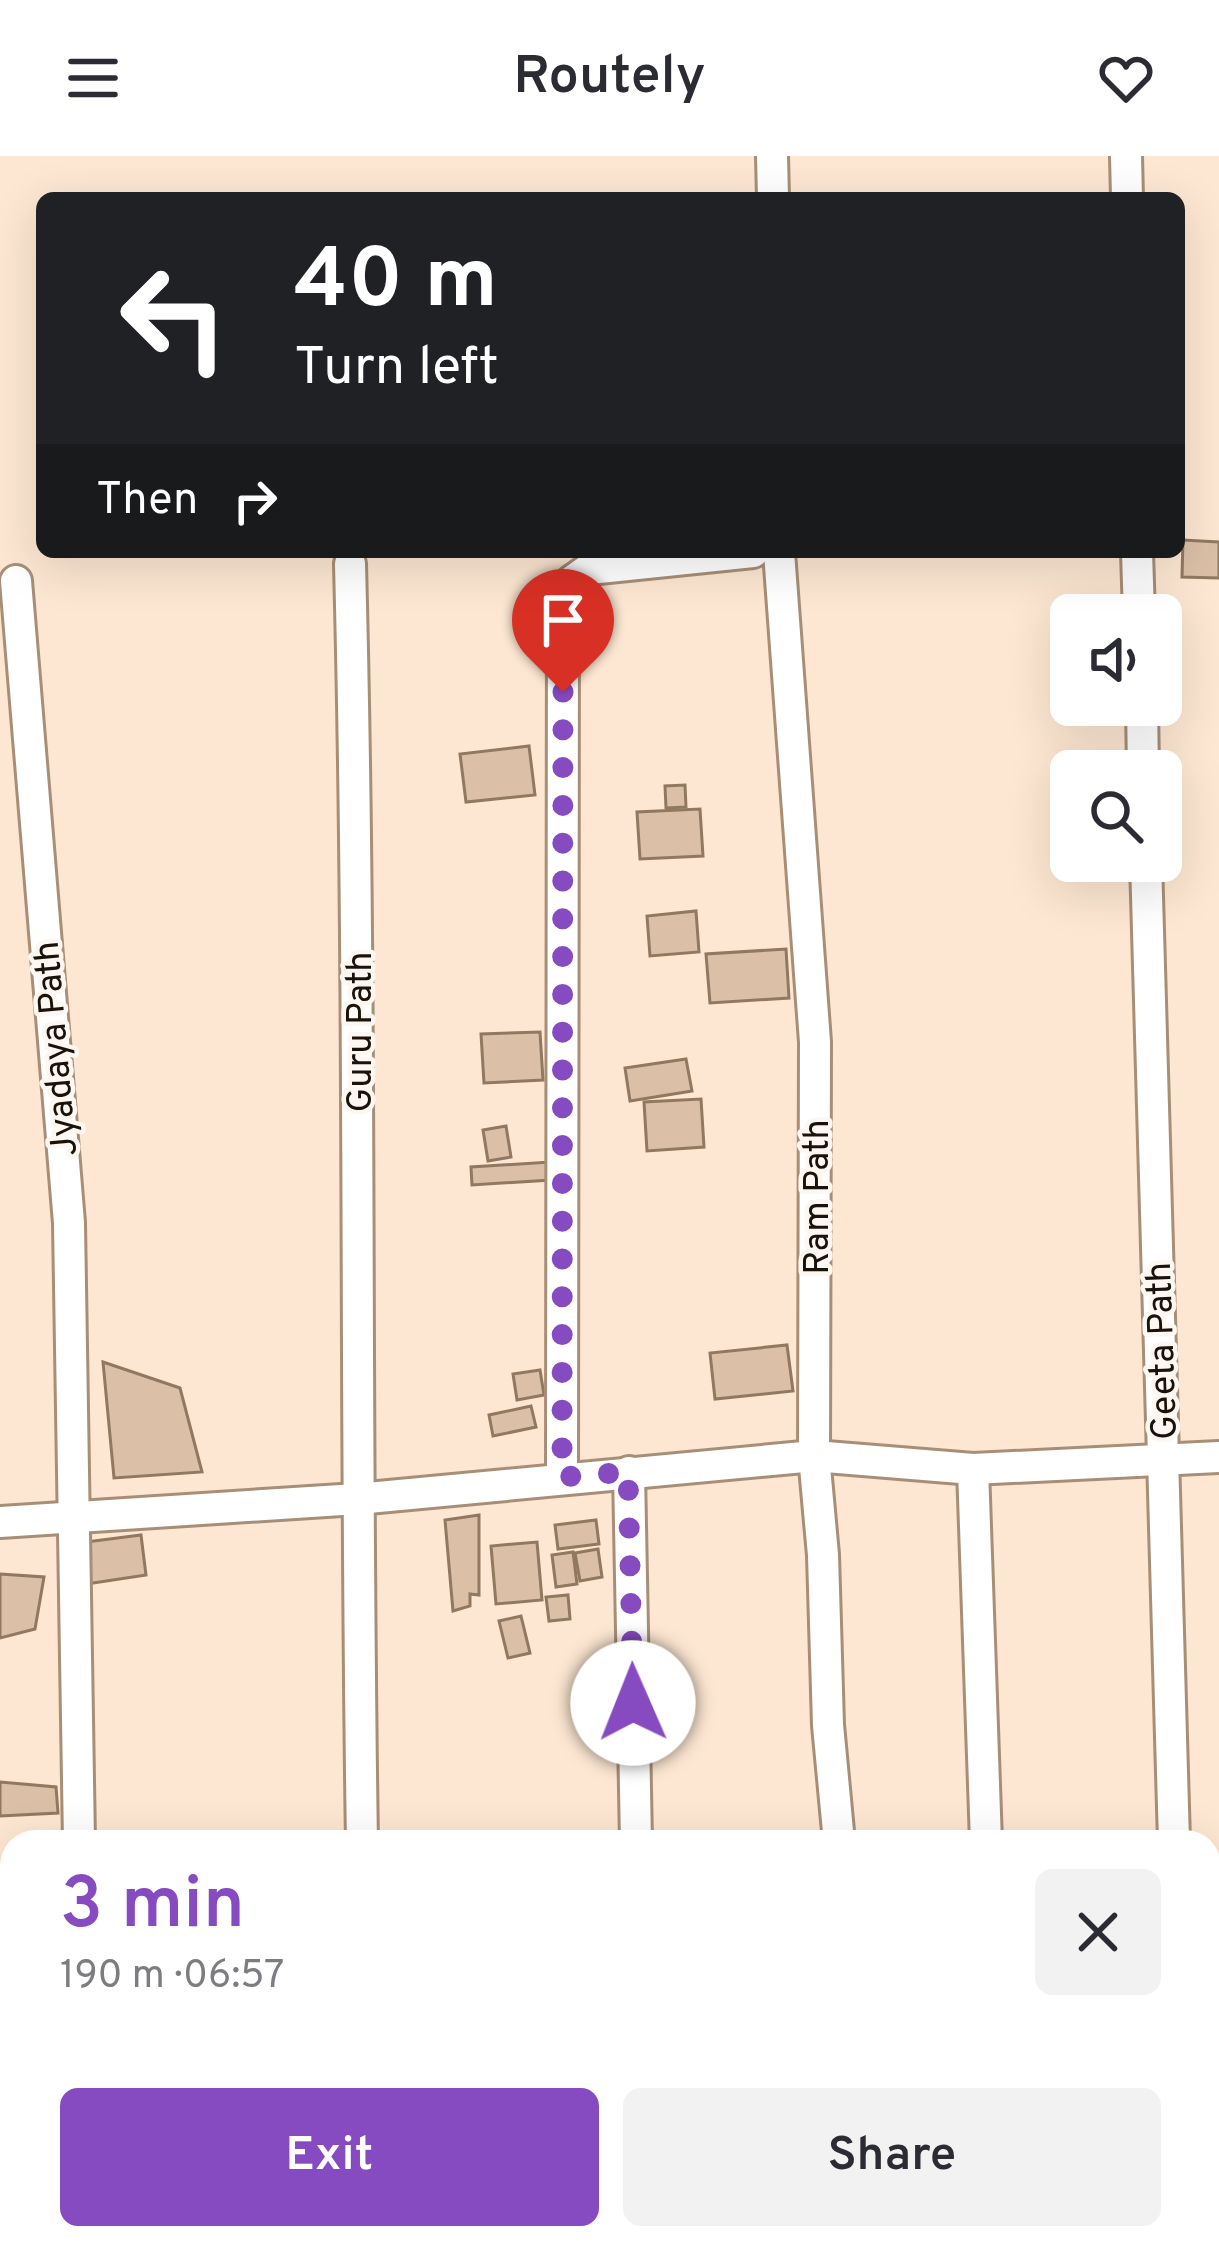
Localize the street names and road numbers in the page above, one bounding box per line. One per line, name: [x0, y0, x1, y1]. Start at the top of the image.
street label: Jyadaya Path: [26, 939, 90, 1158]
street label: Guru Path: [339, 951, 385, 1113]
street label: Ram Path: [796, 1119, 842, 1275]
street label: Geeta Path: [1138, 1261, 1190, 1441]

